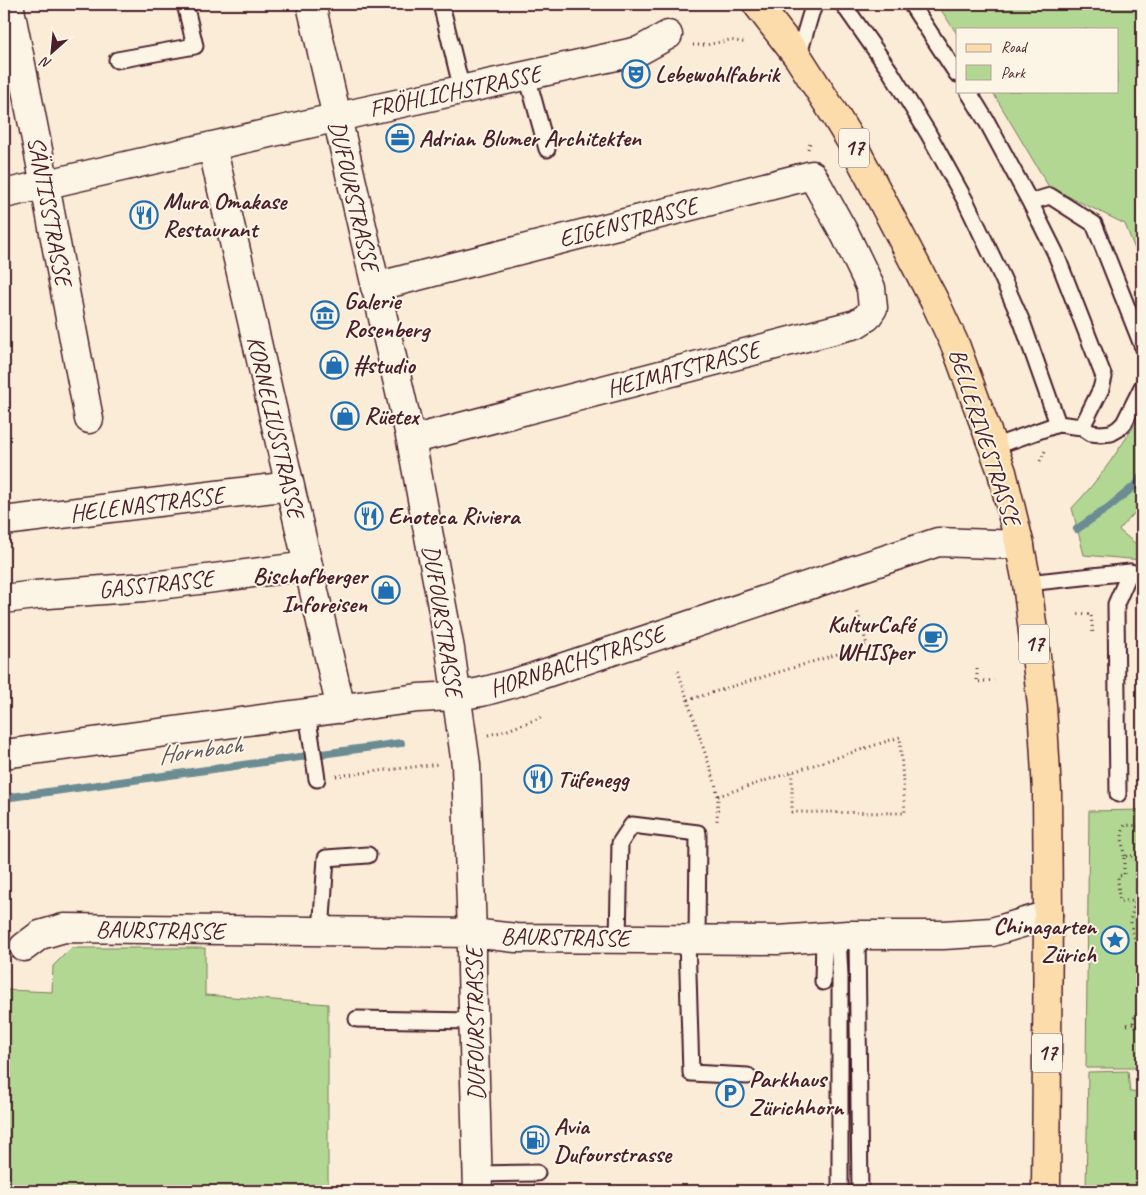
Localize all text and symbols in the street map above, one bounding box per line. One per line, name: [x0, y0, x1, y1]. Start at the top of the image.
north arrow: [28, 28, 78, 78]
legend: [956, 28, 1118, 92]
text: Road: [1001, 38, 1028, 57]
text: N: [37, 53, 54, 73]
street label: FRÖHLICHSTRASSE: [366, 58, 546, 124]
theatre icon: Lebewohlfabrik: [621, 59, 651, 89]
place label: Lebewohlfabrik: [655, 59, 781, 89]
text: Park: [1001, 64, 1026, 83]
street label: DUFOURSTRASSE: [322, 118, 387, 277]
office icon: Adrian Blumer Architekten: [385, 123, 415, 153]
place label: Adrian Blumer Architekten: [419, 123, 642, 153]
road number: 17: [839, 128, 869, 168]
street label: SÄNTISSTRASSE: [21, 134, 80, 291]
place label: Mura Omakase Restaurant: [163, 186, 288, 244]
street label: EIGENSTRASSE: [556, 190, 703, 254]
restaurant icon: Mura Omakase Restaurant: [129, 200, 159, 230]
place label: Galerie Rosenberg: [344, 286, 431, 344]
museum icon: Galerie Rosenberg: [310, 300, 340, 330]
street label: KORNELIUSSTRASSE: [241, 333, 312, 524]
street label: HEIMATSTRASSE: [603, 333, 765, 404]
street label: BELLERIVESTRASSE: [942, 345, 1029, 532]
shop icon: #studio: [319, 350, 349, 380]
place label: #studio: [353, 350, 417, 380]
shop icon: Rüetex: [330, 401, 360, 431]
place label: Rüetex: [364, 401, 421, 431]
street label: HELENASTRASSE: [68, 479, 229, 528]
restaurant icon: Enoteca Riviera: [354, 501, 384, 531]
place label: Enoteca Riviera: [388, 501, 522, 531]
street label: DUFOURSTRASSE: [416, 543, 470, 702]
place label: Bischofberger Inforeisen: [253, 561, 369, 619]
street label: GASSTRASSE: [97, 563, 218, 605]
shop icon: Bischofberger Inforeisen: [371, 575, 401, 605]
place label: KulturCafé WHISper: [828, 609, 918, 667]
street label: HORNBACHSTRASSE: [486, 618, 671, 703]
cafe icon: KulturCafé WHISper: [918, 623, 948, 653]
road number: 17: [1019, 624, 1049, 664]
water label: Hornbach: [156, 728, 246, 772]
restaurant icon: Tüfenegg: [523, 764, 553, 794]
place label: Tüfenegg: [557, 764, 631, 794]
place label: Chinagarten Zürich: [993, 911, 1098, 969]
street label: BAURSTRASSE: [95, 914, 228, 946]
street label: BAURSTRASSE: [500, 921, 633, 953]
place icon: Chinagarten Zürich: [1100, 925, 1130, 955]
street label: DUFOURSTRASSE: [459, 944, 491, 1101]
road number: 17: [1032, 1034, 1062, 1072]
place label: Parkhaus Zürichhorn: [749, 1064, 845, 1122]
parking icon: Parkhaus Zürichhorn: [715, 1078, 745, 1108]
place label: Avia Dufourstrasse: [554, 1111, 673, 1169]
fuel station icon: Avia Dufourstrasse: [520, 1125, 550, 1155]

